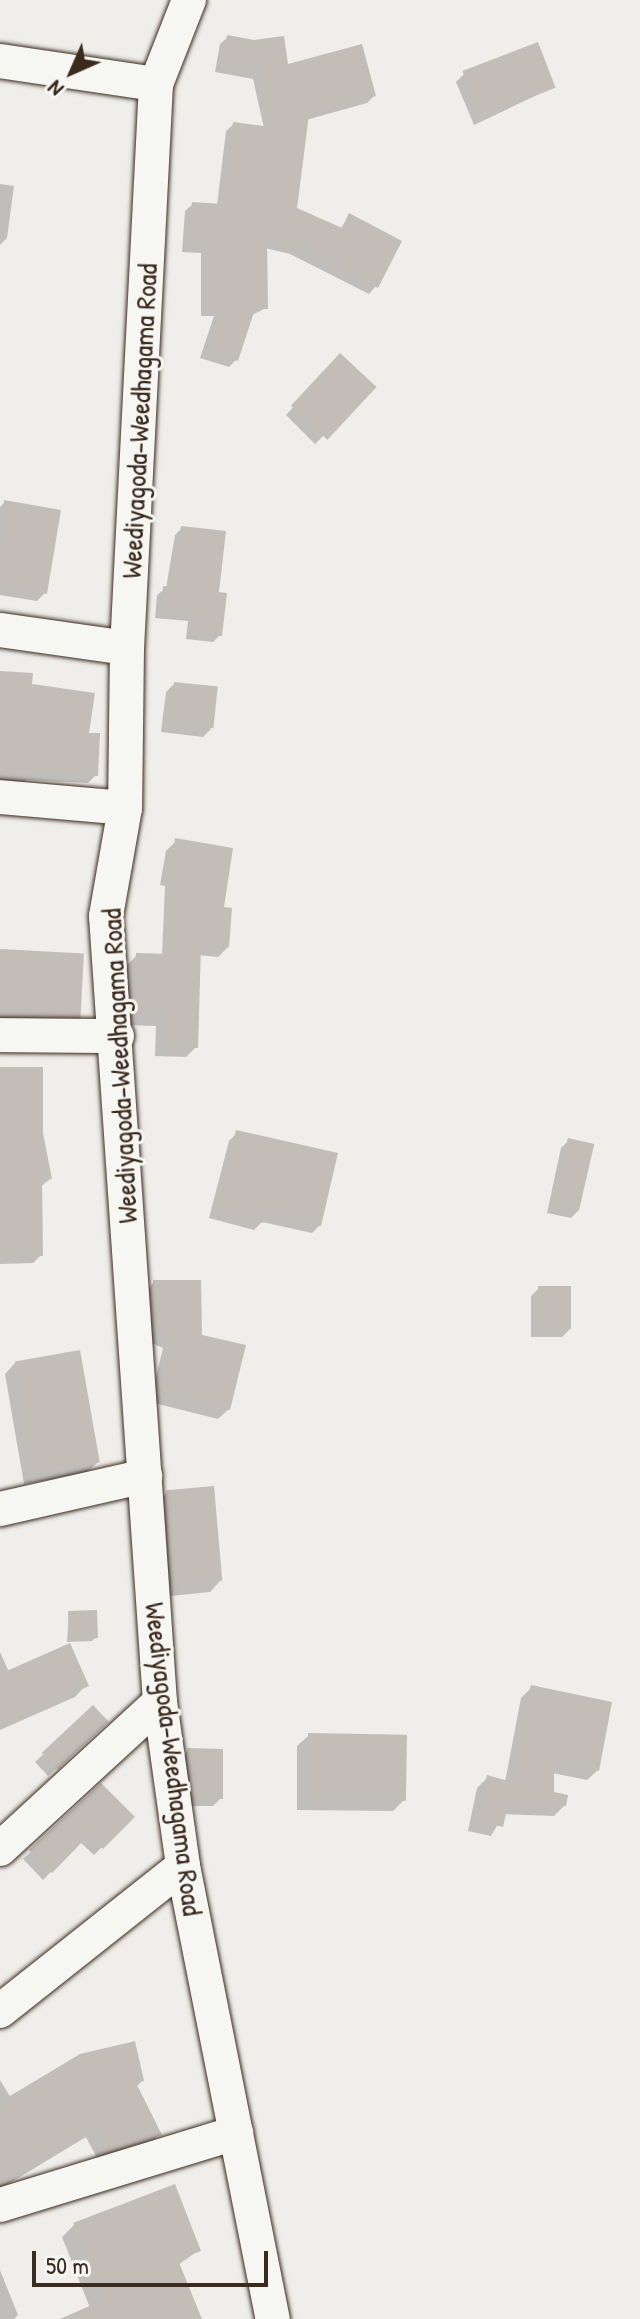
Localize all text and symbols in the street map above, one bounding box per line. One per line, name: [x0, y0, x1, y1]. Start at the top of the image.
north arrow: [32, 32, 112, 112]
text: N: [40, 74, 70, 104]
street label: Weediyagoda-Weedhagama Road: [114, 263, 164, 579]
street label: Weediyagoda-Weedhagama Road: [94, 908, 144, 1224]
street label: Weediyagoda-Weedhagama Road: [138, 1600, 210, 1918]
scale bar: [36, 2235, 272, 2285]
text: 50 m: [46, 2249, 89, 2281]

